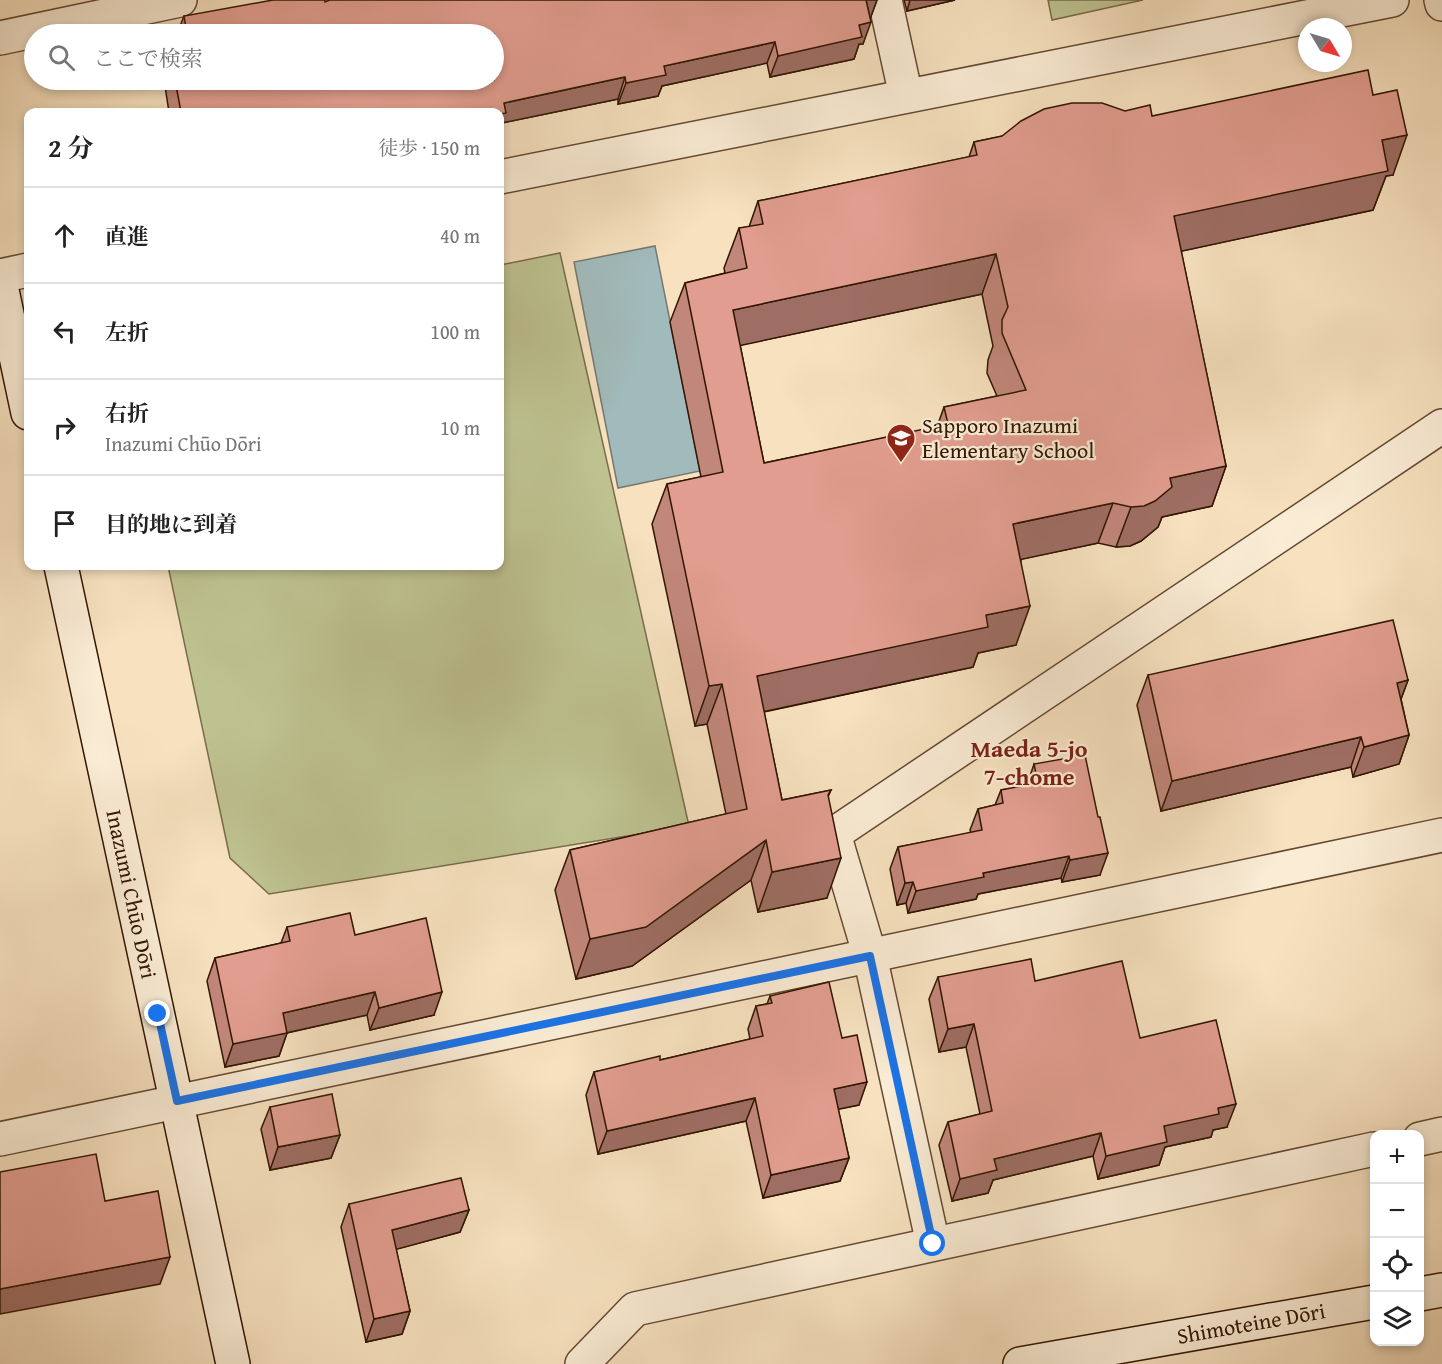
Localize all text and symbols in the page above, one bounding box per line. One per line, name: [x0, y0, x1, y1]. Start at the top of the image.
north arrow: [1298, 18, 1352, 72]
search box: [24, 24, 504, 90]
icon: search: [45, 41, 78, 74]
text: ここで検索: [93, 42, 203, 74]
text: 2 分: [48, 128, 93, 167]
text: 徒歩 · 150 m: [378, 133, 480, 162]
icon: ahead: [48, 219, 81, 252]
text: 直進: [105, 220, 149, 252]
text: 40 m: [440, 221, 480, 250]
icon: left: [48, 315, 81, 348]
text: 左折: [105, 316, 149, 348]
text: 100 m: [430, 317, 480, 346]
text: 右折: [105, 397, 149, 429]
place label: Sapporo Inazumi Elementary School: [922, 409, 1094, 466]
icon: right: [48, 411, 81, 444]
text: 10 m: [440, 413, 480, 442]
school or university icon: Sapporo Inazumi Elementary School: [885, 422, 917, 464]
text: Inazumi Chūo Dōri: [105, 429, 262, 458]
icon: arrive: [48, 507, 81, 540]
text: 目的地に到着: [105, 508, 237, 540]
district label: Maeda 5-jo 7-chome: [970, 731, 1088, 794]
street label: Inazumi Chūo Dōri: [98, 806, 166, 982]
route end: [144, 1000, 170, 1026]
map controls: [1370, 1130, 1424, 1346]
button: +: [1370, 1130, 1424, 1184]
button: −: [1370, 1184, 1424, 1238]
route start: [919, 1230, 945, 1256]
button: locate: [1370, 1238, 1424, 1292]
button: layers: [1370, 1292, 1424, 1346]
street label: Shimoteine Dōri: [1174, 1294, 1328, 1352]

